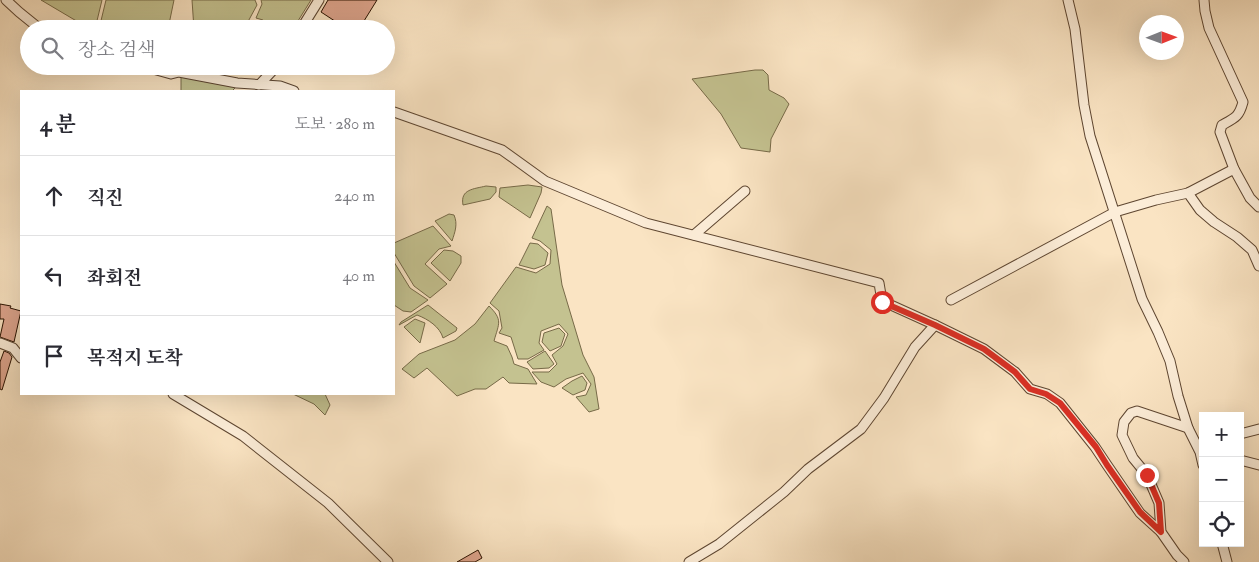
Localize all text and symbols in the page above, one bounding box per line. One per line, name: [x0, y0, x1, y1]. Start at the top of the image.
north arrow: [1139, 15, 1184, 60]
search box: [20, 20, 395, 75]
icon: search: [38, 34, 66, 62]
text: 장소 검색: [78, 38, 155, 62]
text: 4 분: [40, 111, 76, 138]
text: 도보 · 280 m: [295, 114, 375, 134]
icon: ahead: [40, 182, 68, 210]
text: 직진: [87, 186, 124, 210]
text: 240 m: [334, 186, 375, 206]
icon: left: [40, 262, 68, 290]
text: 좌회전: [87, 266, 142, 290]
text: 40 m: [342, 266, 375, 286]
route start: [871, 291, 894, 314]
icon: arrive: [40, 342, 68, 370]
text: 목적지 도착: [87, 346, 183, 370]
map controls: [1199, 412, 1244, 547]
button: +: [1199, 412, 1244, 457]
button: −: [1199, 457, 1244, 502]
route end: [1136, 464, 1159, 487]
button: locate: [1199, 502, 1244, 547]

